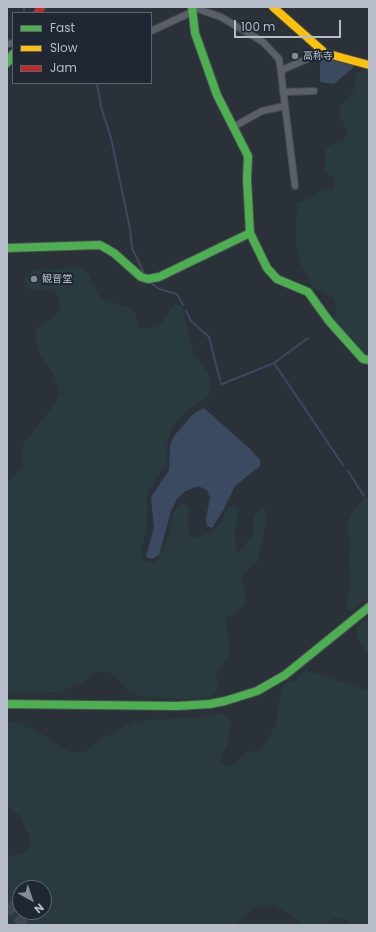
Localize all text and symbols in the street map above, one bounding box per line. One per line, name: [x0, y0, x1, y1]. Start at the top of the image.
legend: [12, 12, 152, 84]
scale bar: [236, 12, 343, 38]
text: 100 m: [241, 18, 275, 35]
text: Fast: [50, 19, 75, 36]
text: Slow: [50, 39, 78, 56]
place label: 高称寺: [303, 50, 333, 62]
marker: 高称寺: [290, 51, 300, 61]
text: Jam: [50, 59, 77, 76]
place label: 観音堂: [42, 273, 72, 285]
marker: 観音堂: [29, 274, 39, 284]
north arrow: [12, 880, 52, 920]
text: N: [31, 900, 47, 917]

